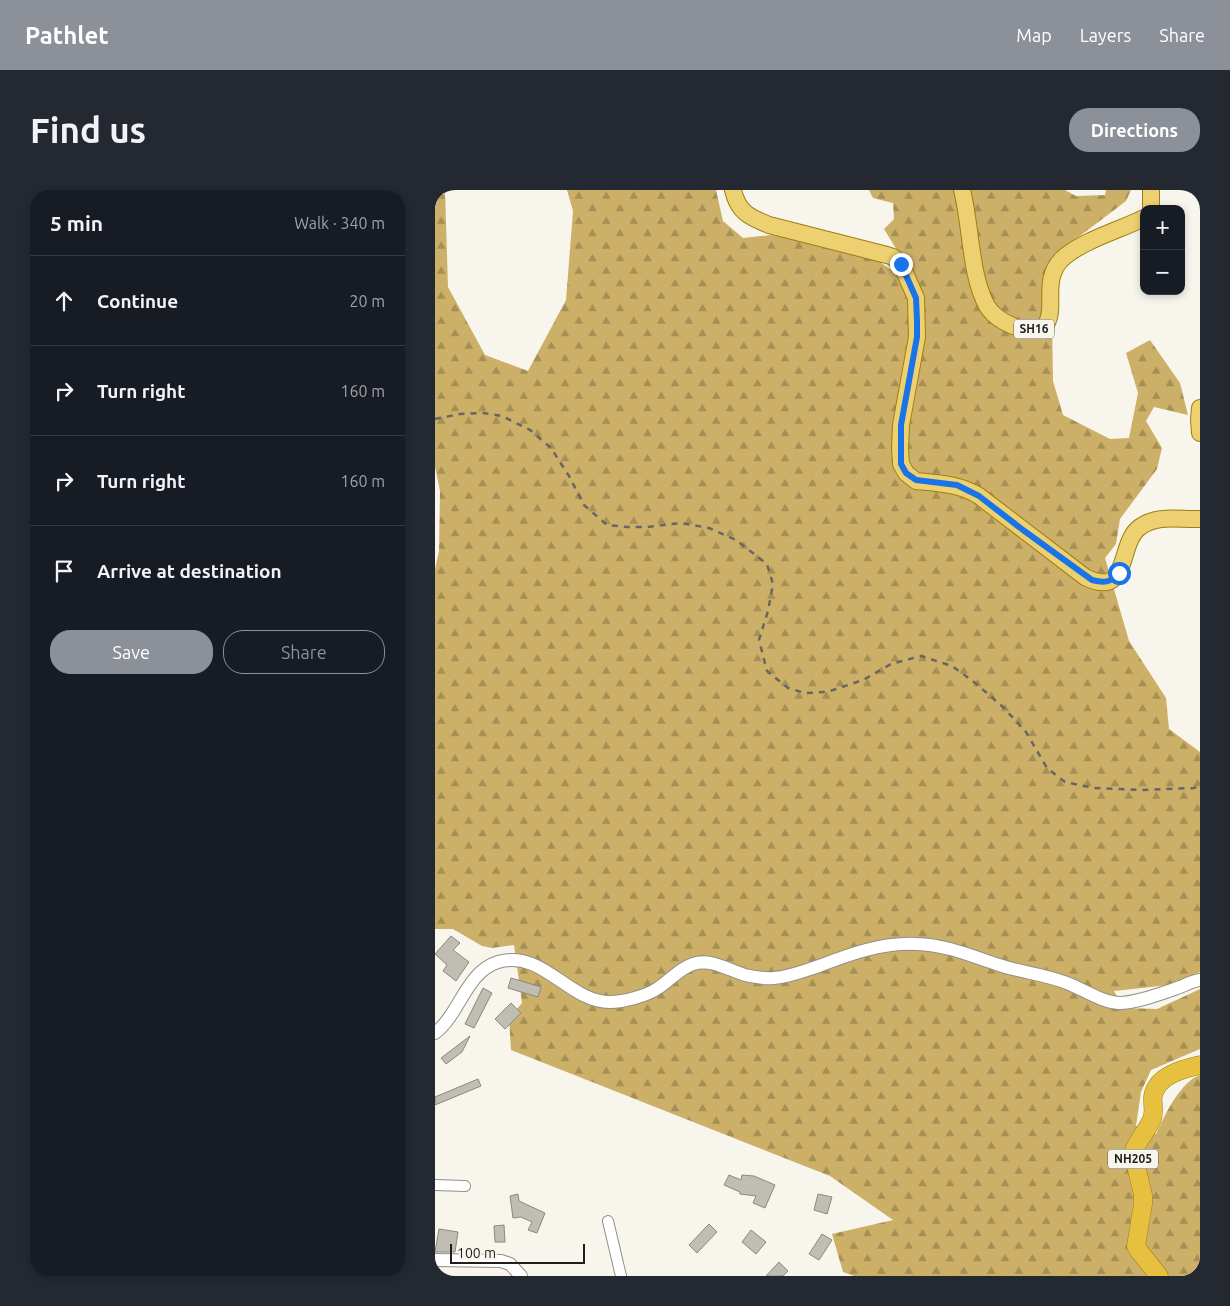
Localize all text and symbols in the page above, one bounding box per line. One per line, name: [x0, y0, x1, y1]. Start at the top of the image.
text: Pathlet: [25, 22, 109, 49]
text: Map: [1016, 25, 1052, 45]
text: Layers: [1080, 25, 1131, 45]
text: Share: [1159, 25, 1205, 45]
button: Directions: [1069, 108, 1200, 152]
text: Find us: [30, 110, 146, 150]
map controls: [1140, 205, 1185, 295]
button: +: [1140, 205, 1185, 250]
text: 5 min: [50, 211, 103, 235]
text: Walk · 340 m: [294, 214, 385, 232]
button: −: [1140, 250, 1185, 295]
route end: [890, 253, 913, 276]
icon: ahead: [50, 287, 78, 315]
text: Continue: [97, 290, 178, 312]
text: 20 m: [349, 292, 385, 310]
road number: SH16: [1014, 320, 1054, 338]
icon: right: [50, 377, 78, 405]
text: Turn right: [97, 380, 185, 402]
text: 160 m: [340, 382, 385, 400]
icon: right: [50, 467, 78, 495]
text: Turn right: [97, 470, 185, 492]
text: 160 m: [340, 472, 385, 490]
icon: arrive: [50, 557, 78, 585]
text: Arrive at destination: [97, 560, 282, 582]
route start: [1108, 562, 1131, 585]
button: Save: [50, 630, 213, 674]
button: Share: [223, 630, 385, 674]
road number: NH205: [1108, 1150, 1158, 1169]
scale bar: [450, 1241, 585, 1264]
text: 100 m: [457, 1245, 496, 1261]

